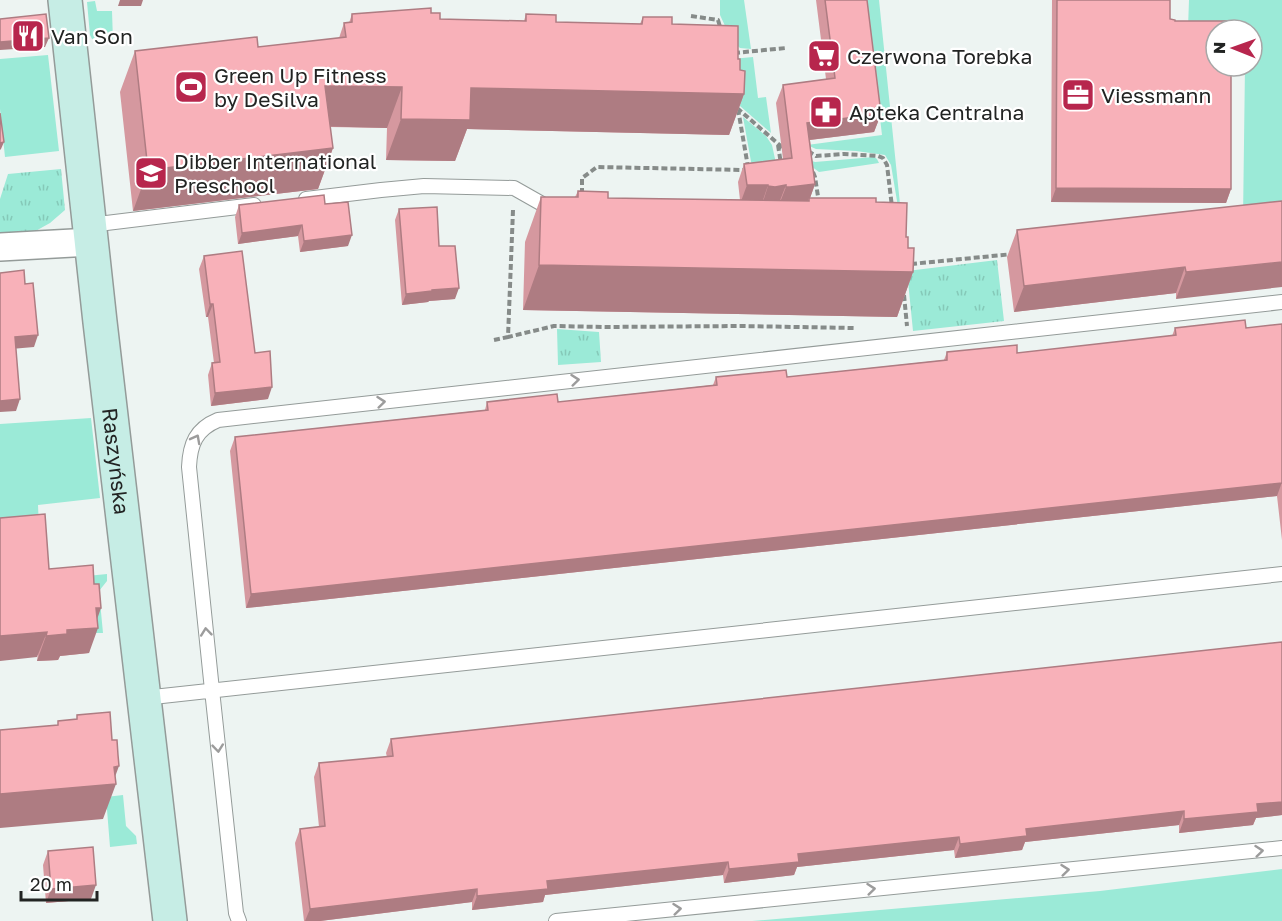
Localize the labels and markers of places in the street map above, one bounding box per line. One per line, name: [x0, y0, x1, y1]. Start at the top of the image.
restaurant icon: Van Son: [10, 18, 46, 54]
place label: Van Son: [51, 23, 133, 49]
supermarket icon: Czerwona Torebka: [806, 38, 842, 74]
place label: Czerwona Torebka: [847, 43, 1032, 69]
place label: Green Up Fitness by DeSilva: [214, 62, 387, 112]
sports icon: Green Up Fitness by DeSilva: [173, 69, 209, 105]
office icon: Viessmann: [1060, 77, 1096, 113]
place label: Viessmann: [1101, 82, 1211, 108]
pharmacy icon: Apteka Centralna: [808, 94, 844, 130]
place label: Apteka Centralna: [849, 99, 1024, 125]
place label: Dibber International Preschool: [174, 148, 377, 198]
school or university icon: Dibber International Preschool: [133, 155, 169, 191]

